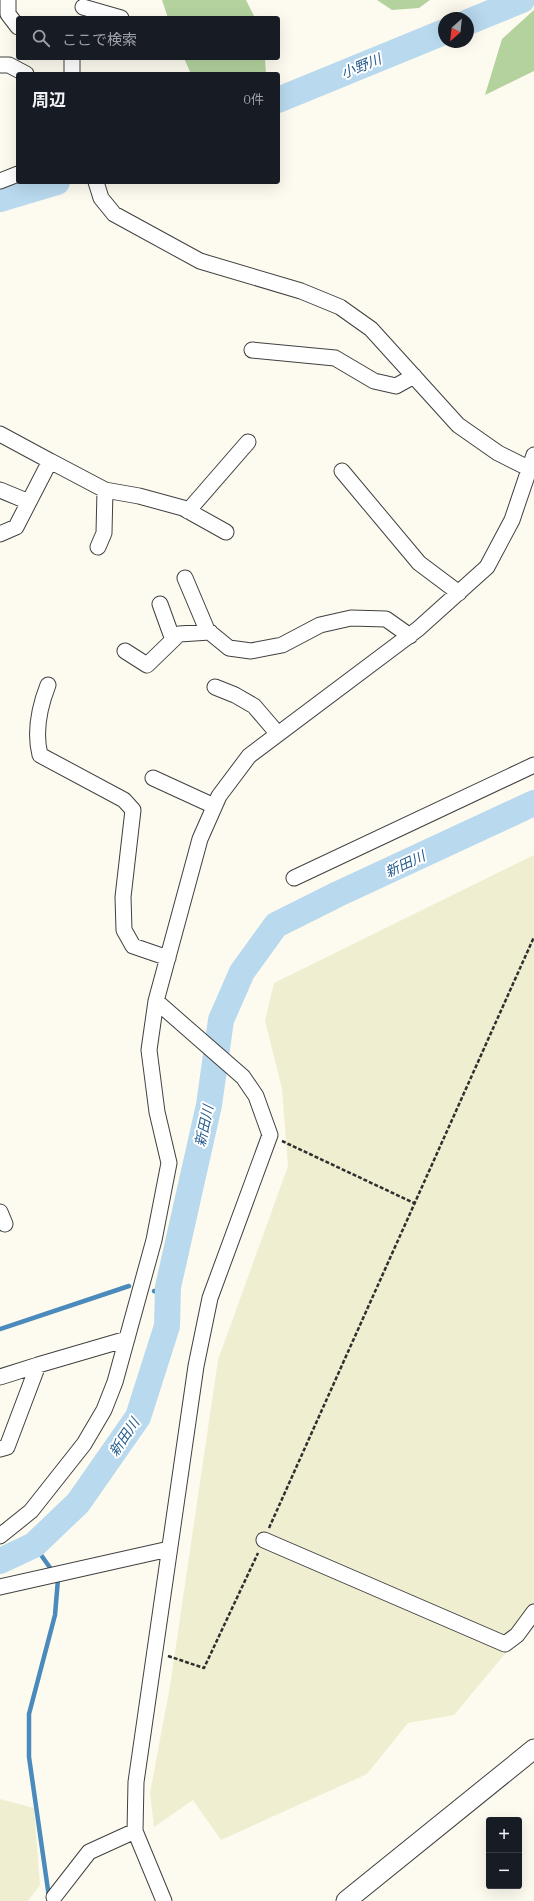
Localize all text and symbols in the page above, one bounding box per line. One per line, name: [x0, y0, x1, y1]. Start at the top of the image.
north arrow: [438, 12, 474, 48]
search box: [16, 16, 280, 60]
icon: search: [30, 27, 52, 49]
text: ここで検索: [62, 30, 137, 49]
water label: 小野川: [338, 49, 386, 82]
text: 周辺: [32, 89, 66, 111]
text: 0件: [243, 91, 264, 108]
water label: 新田川: [382, 846, 430, 881]
water label: 新田川: [191, 1102, 218, 1148]
water label: 新田川: [105, 1413, 144, 1459]
map controls: [486, 1817, 522, 1889]
button: +: [486, 1817, 522, 1853]
button: −: [486, 1853, 522, 1889]

